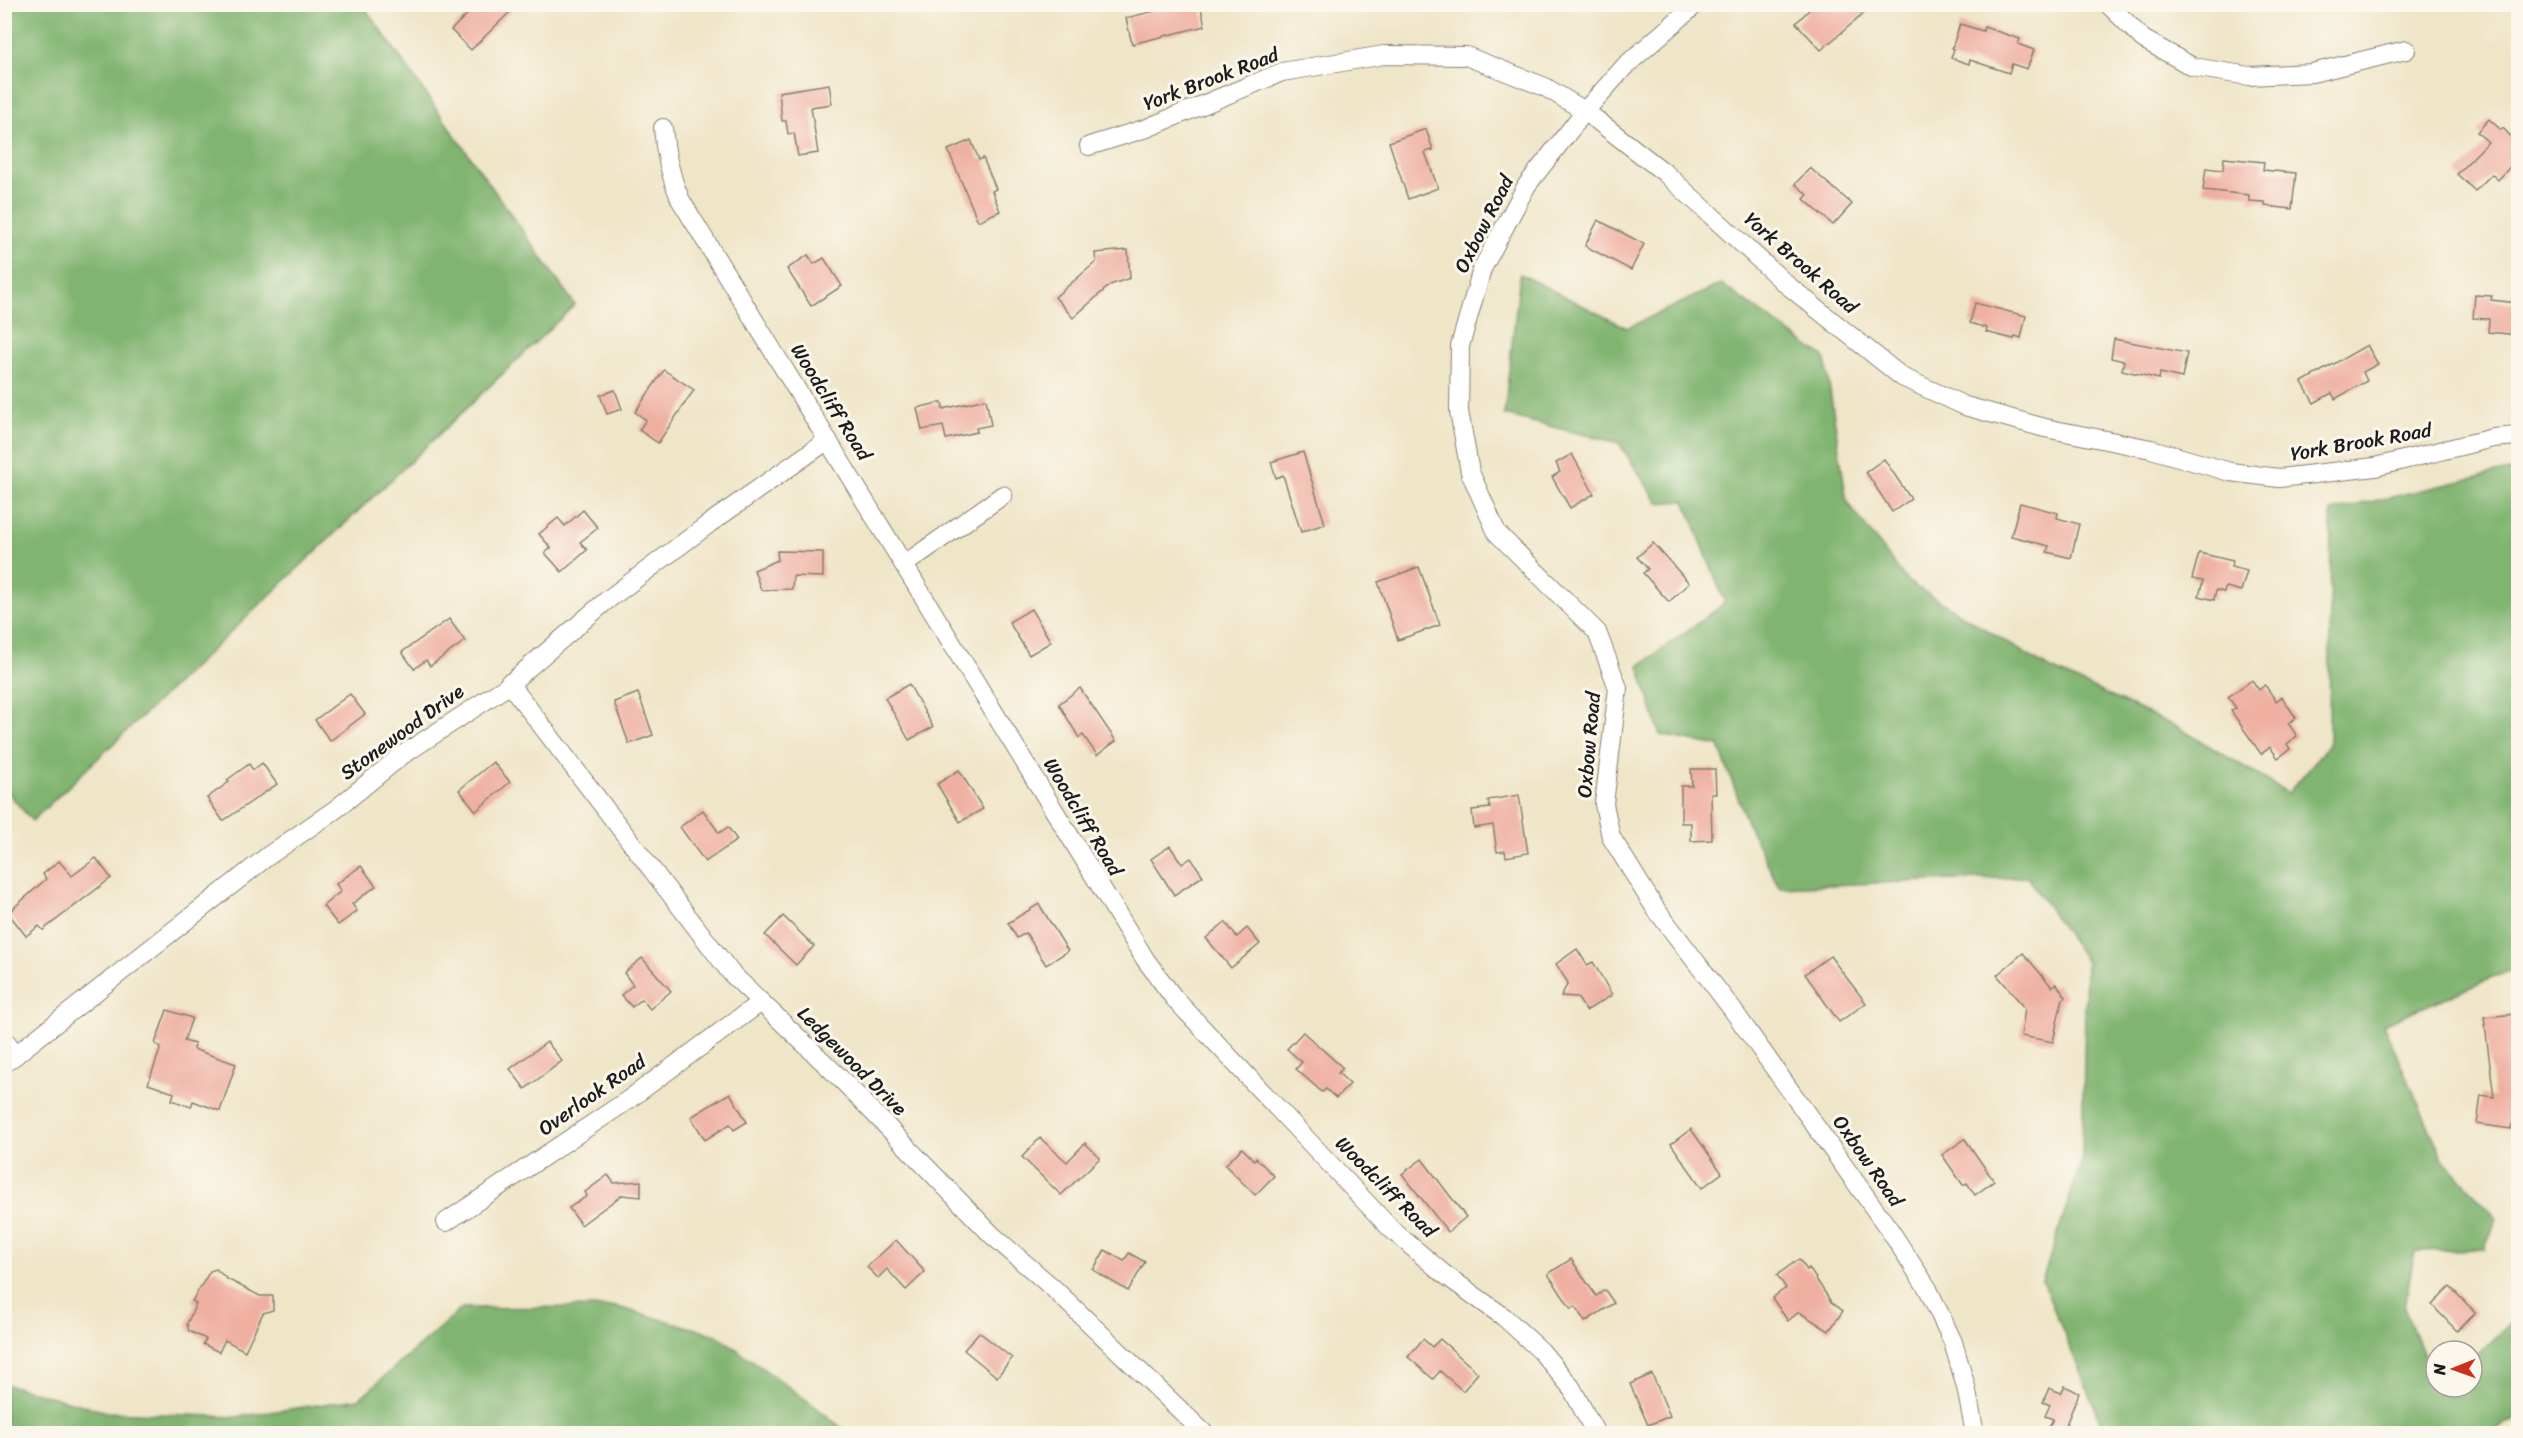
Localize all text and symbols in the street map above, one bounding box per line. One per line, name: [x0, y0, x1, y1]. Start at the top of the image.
street label: York Brook Road: [1138, 37, 1285, 121]
street label: Oxbow Road: [1444, 168, 1524, 279]
street label: York Brook Road: [1736, 203, 1867, 324]
street label: Woodcliff Road: [781, 336, 882, 469]
street label: York Brook Road: [2288, 412, 2436, 472]
street label: Stonewood Drive: [332, 675, 472, 789]
street label: Oxbow Road: [1567, 689, 1611, 799]
street label: Woodcliff Road: [1034, 751, 1133, 884]
street label: Ledgewood Drive: [788, 997, 916, 1125]
street label: Overlook Road: [531, 1044, 655, 1145]
street label: Oxbow Road: [1823, 1108, 1914, 1216]
street label: Woodcliff Road: [1327, 1128, 1447, 1248]
north arrow: [2424, 1339, 2484, 1399]
text: N: [2425, 1363, 2454, 1376]

